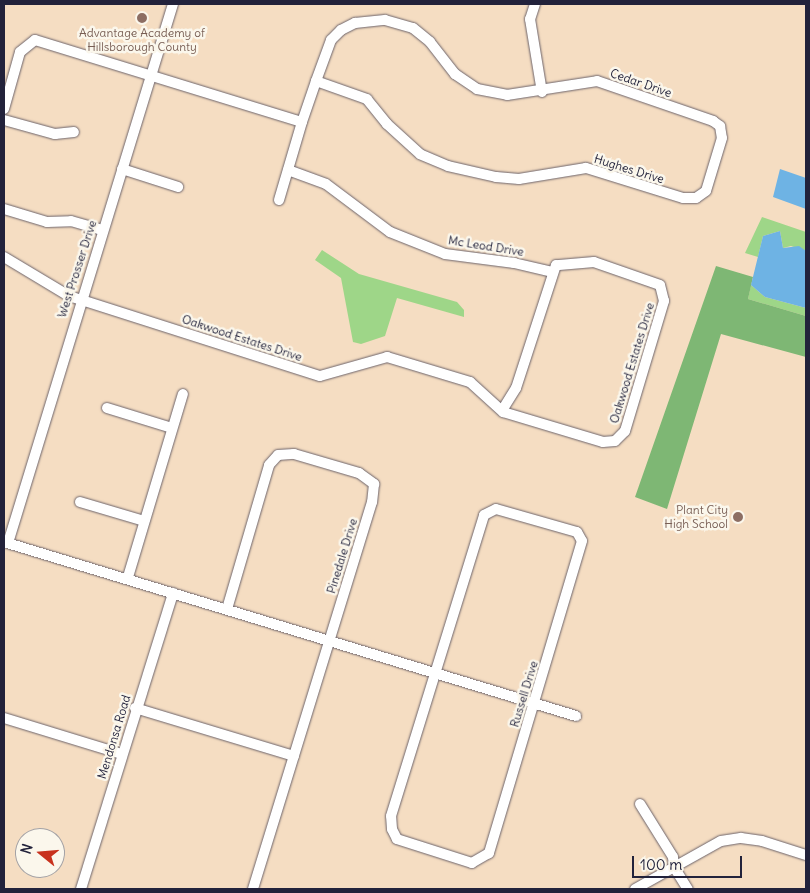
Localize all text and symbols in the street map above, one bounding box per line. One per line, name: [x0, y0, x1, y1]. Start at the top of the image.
marker: Advantage Academy of Hillsborough County: [136, 12, 148, 24]
place label: Advantage Academy of Hillsborough County: [79, 26, 205, 54]
street label: Cedar Drive: [608, 66, 674, 100]
street label: Hughes Drive: [592, 152, 666, 186]
street label: West Prosser Drive: [54, 218, 100, 320]
street label: Mc Leod Drive: [447, 233, 525, 259]
street label: Oakwood Estates Drive: [607, 301, 657, 425]
street label: Oakwood Estates Drive: [180, 312, 304, 364]
place label: Plant City High School: [664, 503, 728, 531]
marker: Plant City High School: [732, 511, 744, 523]
street label: Pinedale Drive: [324, 517, 360, 595]
street label: Russell Drive: [507, 659, 541, 729]
street label: Mendonsa Road: [94, 693, 134, 781]
north arrow: [15, 828, 65, 878]
text: N: [17, 842, 37, 856]
scale bar: [635, 846, 745, 878]
text: 100 m: [640, 855, 682, 874]

